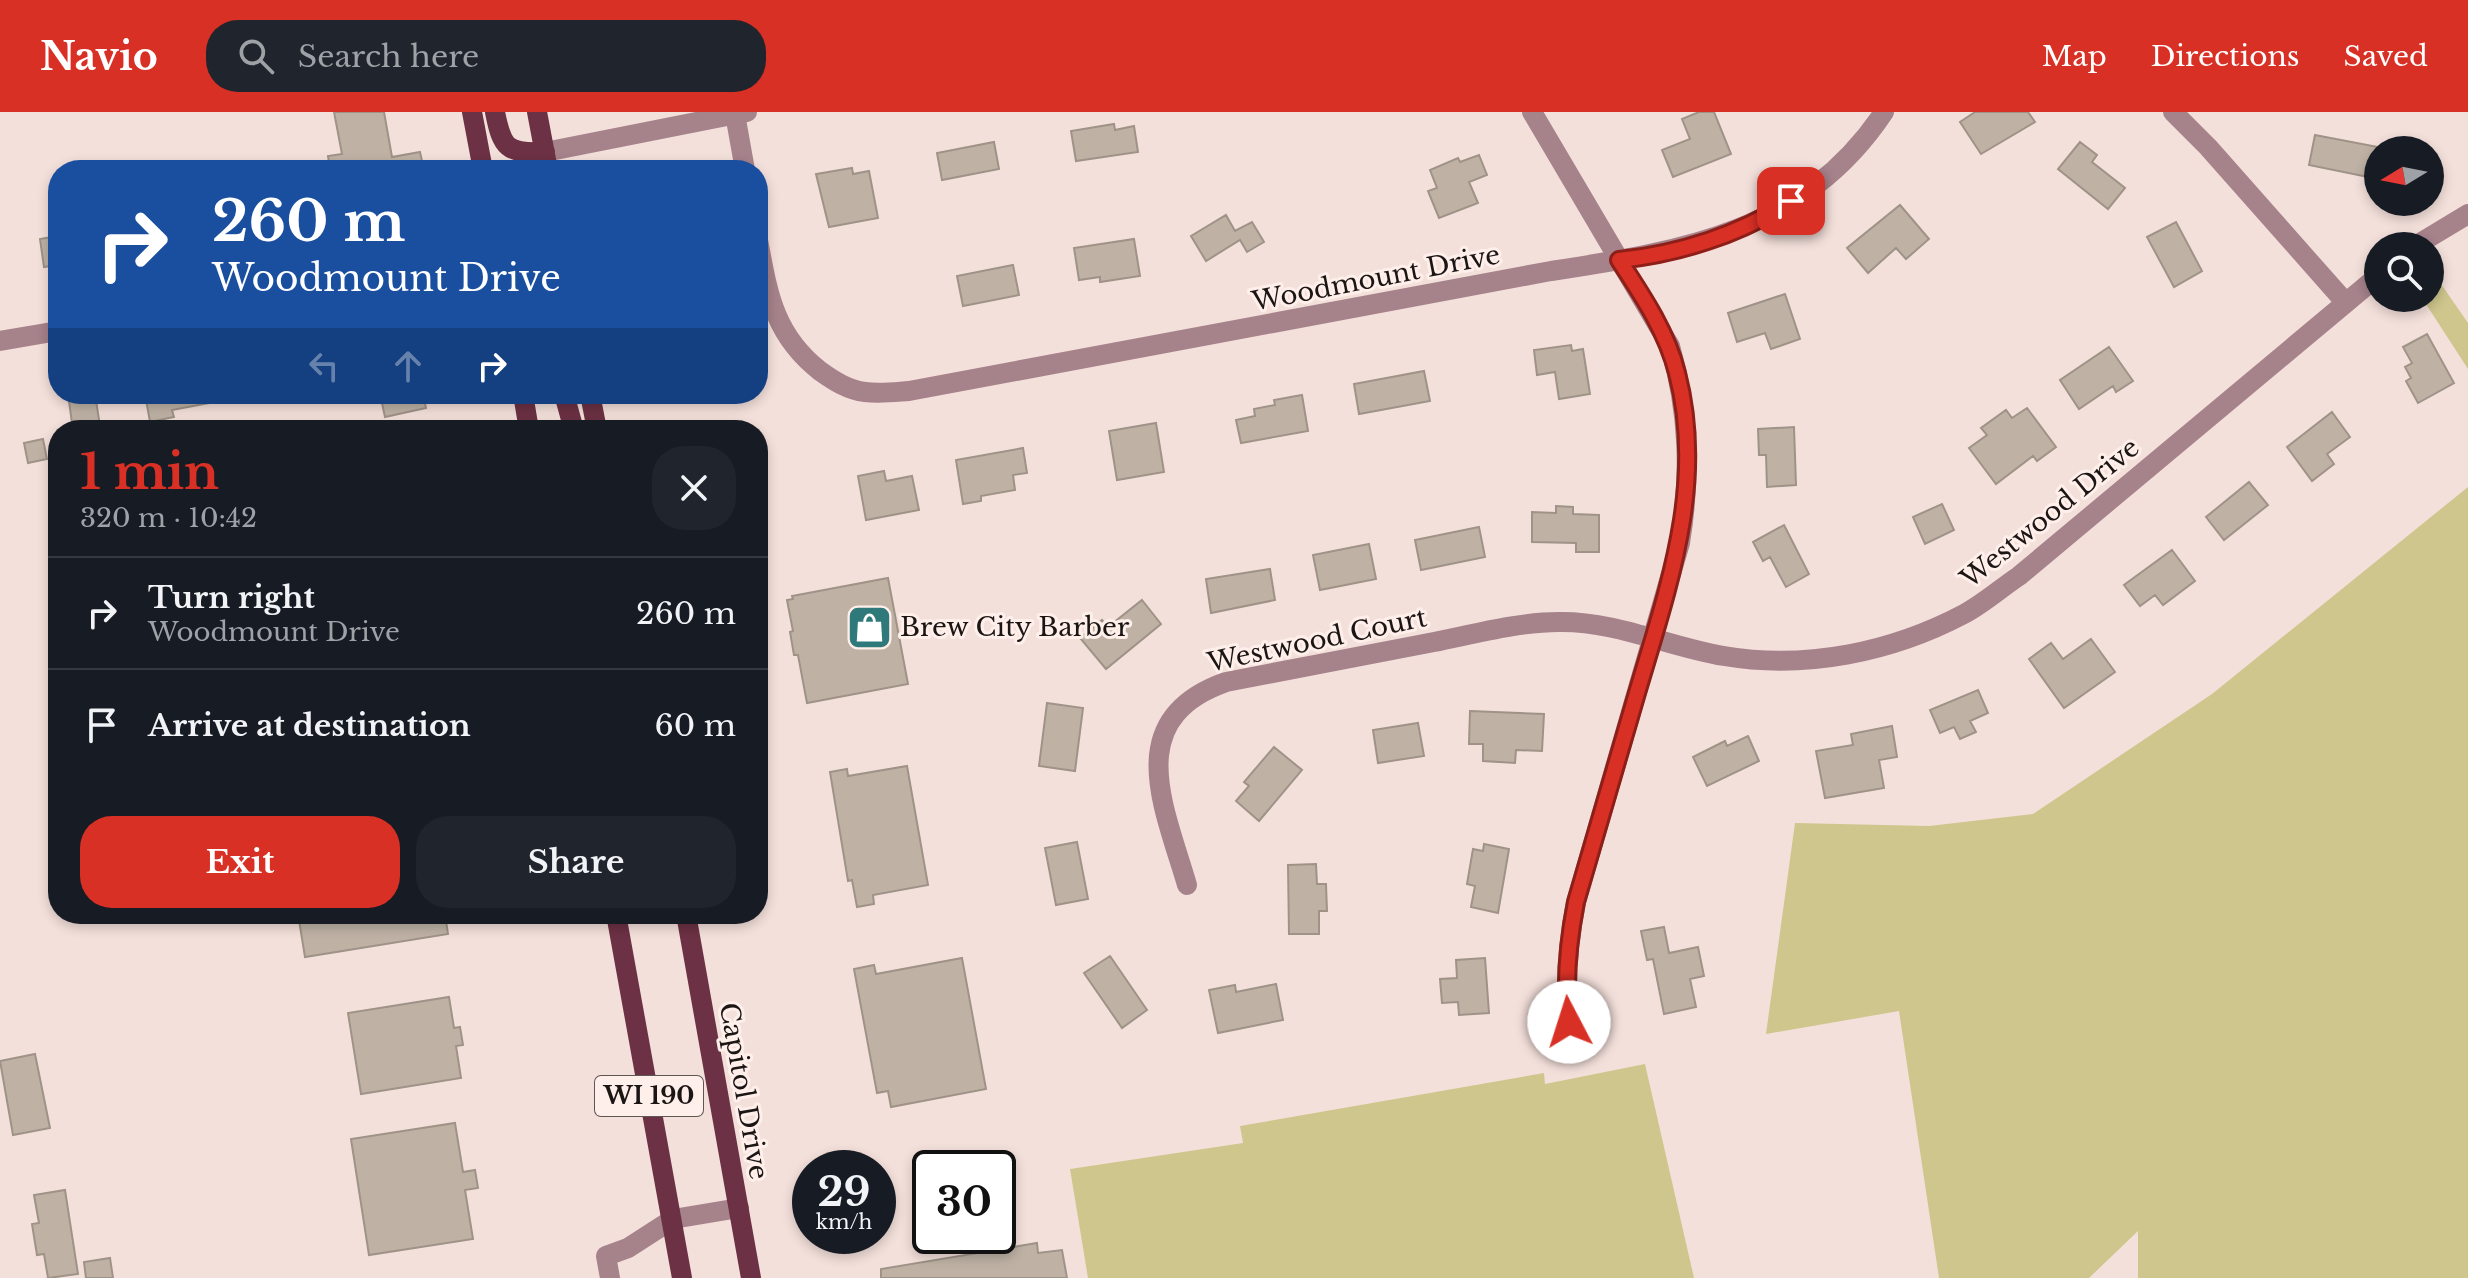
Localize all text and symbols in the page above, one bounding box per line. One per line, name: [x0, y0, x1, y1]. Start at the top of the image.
search box: [206, 20, 766, 92]
text: Navio: [40, 33, 158, 80]
icon: search: [234, 34, 278, 78]
text: Search here: [298, 38, 479, 75]
text: Map: [2042, 39, 2107, 74]
text: Directions: [2151, 39, 2300, 74]
text: Saved: [2344, 39, 2428, 74]
north arrow: [2364, 136, 2444, 216]
map controls: [2364, 136, 2444, 312]
pin: [1757, 167, 1825, 235]
icon: arrive: [1769, 179, 1813, 223]
text: 260 m: [212, 187, 405, 256]
icon: right: [80, 192, 184, 296]
button: search: [2364, 232, 2444, 312]
street label: Woodmount Drive: [1248, 238, 1503, 318]
text: Woodmount Drive: [212, 256, 561, 301]
icon: left: [302, 344, 346, 388]
icon: ahead: [386, 344, 430, 388]
icon: right: [470, 344, 514, 388]
street label: Westwood Drive: [1954, 431, 2146, 595]
text: 1 min: [80, 442, 219, 502]
button: close: [652, 446, 736, 530]
text: 320 m · 10:42: [80, 502, 257, 534]
text: Turn right: [148, 579, 315, 616]
icon: right: [80, 591, 124, 635]
text: 260 m: [636, 595, 736, 632]
street label: Westwood Court: [1203, 601, 1430, 679]
shop icon: Brew City Barber: [845, 603, 893, 651]
place label: Brew City Barber: [900, 611, 1130, 643]
text: Woodmount Drive: [148, 616, 400, 648]
icon: arrive: [80, 703, 124, 747]
text: Arrive at destination: [148, 707, 471, 744]
text: 60 m: [654, 707, 736, 744]
button: Exit: [80, 816, 400, 908]
button: Share: [416, 816, 736, 908]
position arrow: [1527, 980, 1611, 1064]
street label: Capitol Drive: [713, 1000, 775, 1182]
road number: WI 190: [595, 1076, 703, 1116]
speed limit sign: 30: [912, 1150, 1016, 1254]
text: 29: [818, 1167, 871, 1217]
text: km/h: [816, 1210, 872, 1234]

